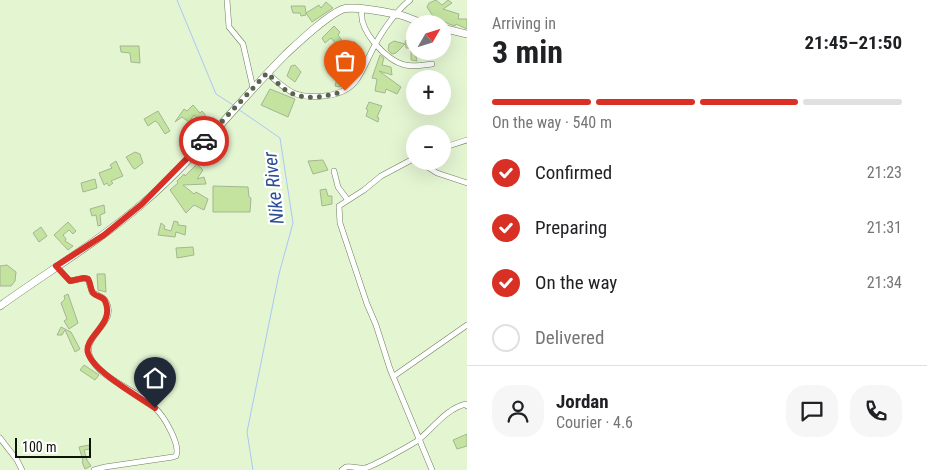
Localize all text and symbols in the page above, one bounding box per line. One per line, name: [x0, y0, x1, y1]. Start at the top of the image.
text: Arriving in: [492, 14, 556, 33]
north arrow: [406, 15, 451, 60]
map controls: [406, 15, 451, 170]
text: 21:45–21:50: [804, 31, 902, 54]
text: 3 min: [492, 33, 563, 71]
pin: [324, 40, 366, 91]
icon: bag: [331, 47, 359, 75]
button: +: [406, 70, 451, 115]
text: On the way · 540 m: [492, 113, 612, 132]
courier: [179, 116, 229, 166]
button: −: [406, 125, 451, 170]
icon: car: [190, 127, 218, 155]
water label: Nike River: [258, 150, 289, 225]
icon: check: [492, 159, 520, 187]
text: Confirmed: [535, 161, 612, 184]
text: 21:23: [867, 163, 902, 182]
icon: check: [492, 214, 520, 242]
text: Preparing: [535, 216, 607, 239]
text: 21:31: [867, 218, 902, 237]
icon: check: [492, 269, 520, 297]
text: On the way: [535, 271, 617, 294]
text: 21:34: [867, 273, 902, 292]
text: Delivered: [535, 326, 604, 349]
pin: [134, 357, 176, 408]
icon: home: [141, 364, 169, 392]
button: person: [492, 385, 544, 437]
button: chat: [786, 385, 838, 437]
button: phone: [850, 385, 902, 437]
text: Jordan: [556, 390, 609, 413]
text: Courier · 4.6: [556, 413, 633, 432]
scale bar: [15, 435, 91, 458]
text: 100 m: [22, 439, 57, 455]

